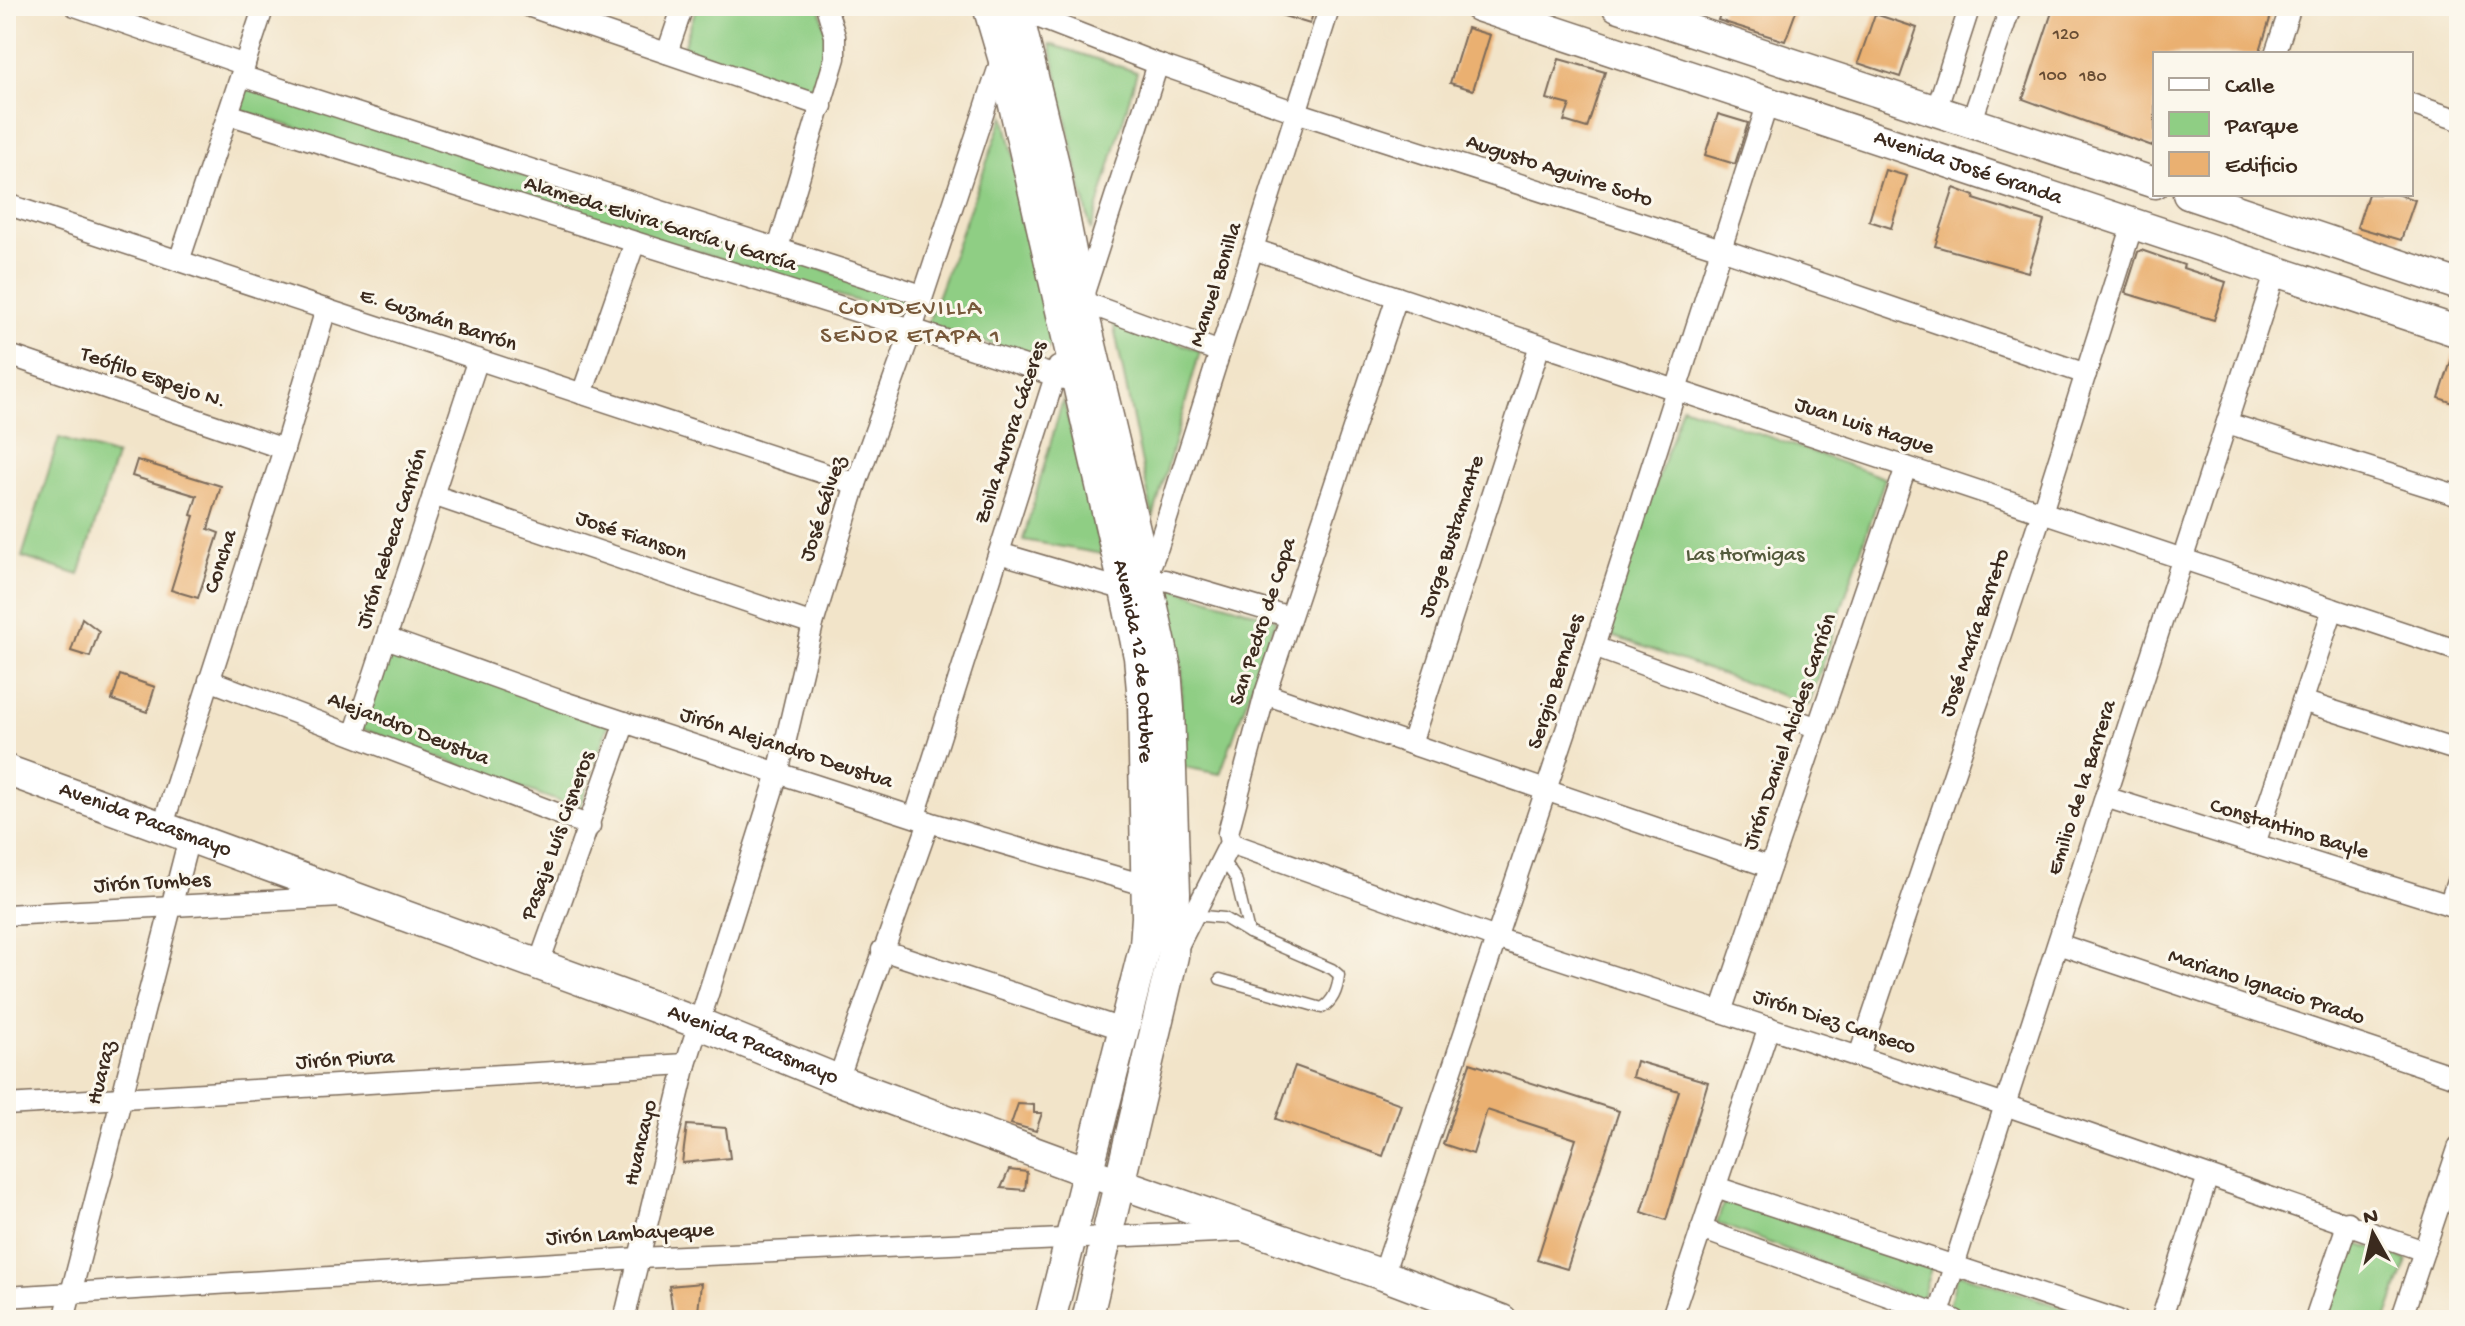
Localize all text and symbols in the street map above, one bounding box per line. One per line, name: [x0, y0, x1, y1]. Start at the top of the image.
house number: 120: [2052, 25, 2079, 46]
legend: [2153, 52, 2413, 196]
house number: 100: [2038, 66, 2067, 87]
house number: 180: [2078, 67, 2107, 88]
text: Calle: [2225, 73, 2275, 102]
text: Parque: [2224, 113, 2299, 142]
street label: Avenida José Granda: [1870, 125, 2066, 212]
street label: Augusto Aguirre Soto: [1462, 130, 1656, 214]
text: Edificio: [2225, 153, 2298, 182]
street label: Alameda Elvira García y García: [521, 171, 800, 279]
street label: Manuel Bonilla: [1185, 219, 1250, 351]
street label: E. Guzmán Barrón: [356, 283, 521, 359]
district label: CONDEVILLA SEÑOR ETAPA 1: [820, 295, 1002, 352]
street label: Zoila Aurora Cáceres: [970, 337, 1054, 528]
street label: Teófilo Espejo N.: [75, 341, 229, 416]
street label: Juan Luis Hague: [1791, 392, 1938, 462]
street label: Jirón Rebeca Carrión: [352, 445, 435, 633]
street label: José Gálvez: [795, 452, 854, 565]
street label: Jorge Bustamante: [1414, 452, 1492, 622]
street label: José Fianson: [572, 506, 691, 568]
street label: Concha: [200, 526, 245, 597]
street label: San Pedro de Copa: [1225, 534, 1304, 709]
park label: Las Hormigas: [1686, 543, 1805, 569]
street label: José María Barreto: [1935, 546, 2017, 720]
street label: Avenida 12 de Octubre: [1106, 558, 1157, 764]
street label: Sergio Bernales: [1523, 610, 1591, 753]
street label: Jirón Daniel Alcides Carrión: [1738, 610, 1844, 854]
street label: Alejandro Deustua: [323, 687, 493, 773]
street label: Emilio de la Barrera: [2042, 696, 2124, 879]
street label: Jirón Alejandro Deustua: [676, 702, 897, 796]
street label: Pasaje Luís Cisneros: [516, 747, 602, 925]
street label: Avenida Pacasmayo: [55, 777, 235, 864]
street label: Constantino Bayle: [2206, 793, 2372, 867]
street label: Jirón Tumbes: [93, 868, 212, 900]
street label: Mariano Ignacio Prado: [2164, 944, 2368, 1032]
street label: Jirón Diez Canseco: [1749, 984, 1919, 1062]
street label: Avenida Pacasmayo: [664, 1000, 842, 1092]
street label: Huaraz: [83, 1037, 124, 1108]
street label: Jirón Piura: [295, 1045, 396, 1077]
street label: Huancayo: [619, 1097, 665, 1189]
north arrow: [2333, 1194, 2413, 1274]
text: N: [2362, 1204, 2380, 1232]
street label: Jirón Lambayeque: [545, 1218, 715, 1252]

